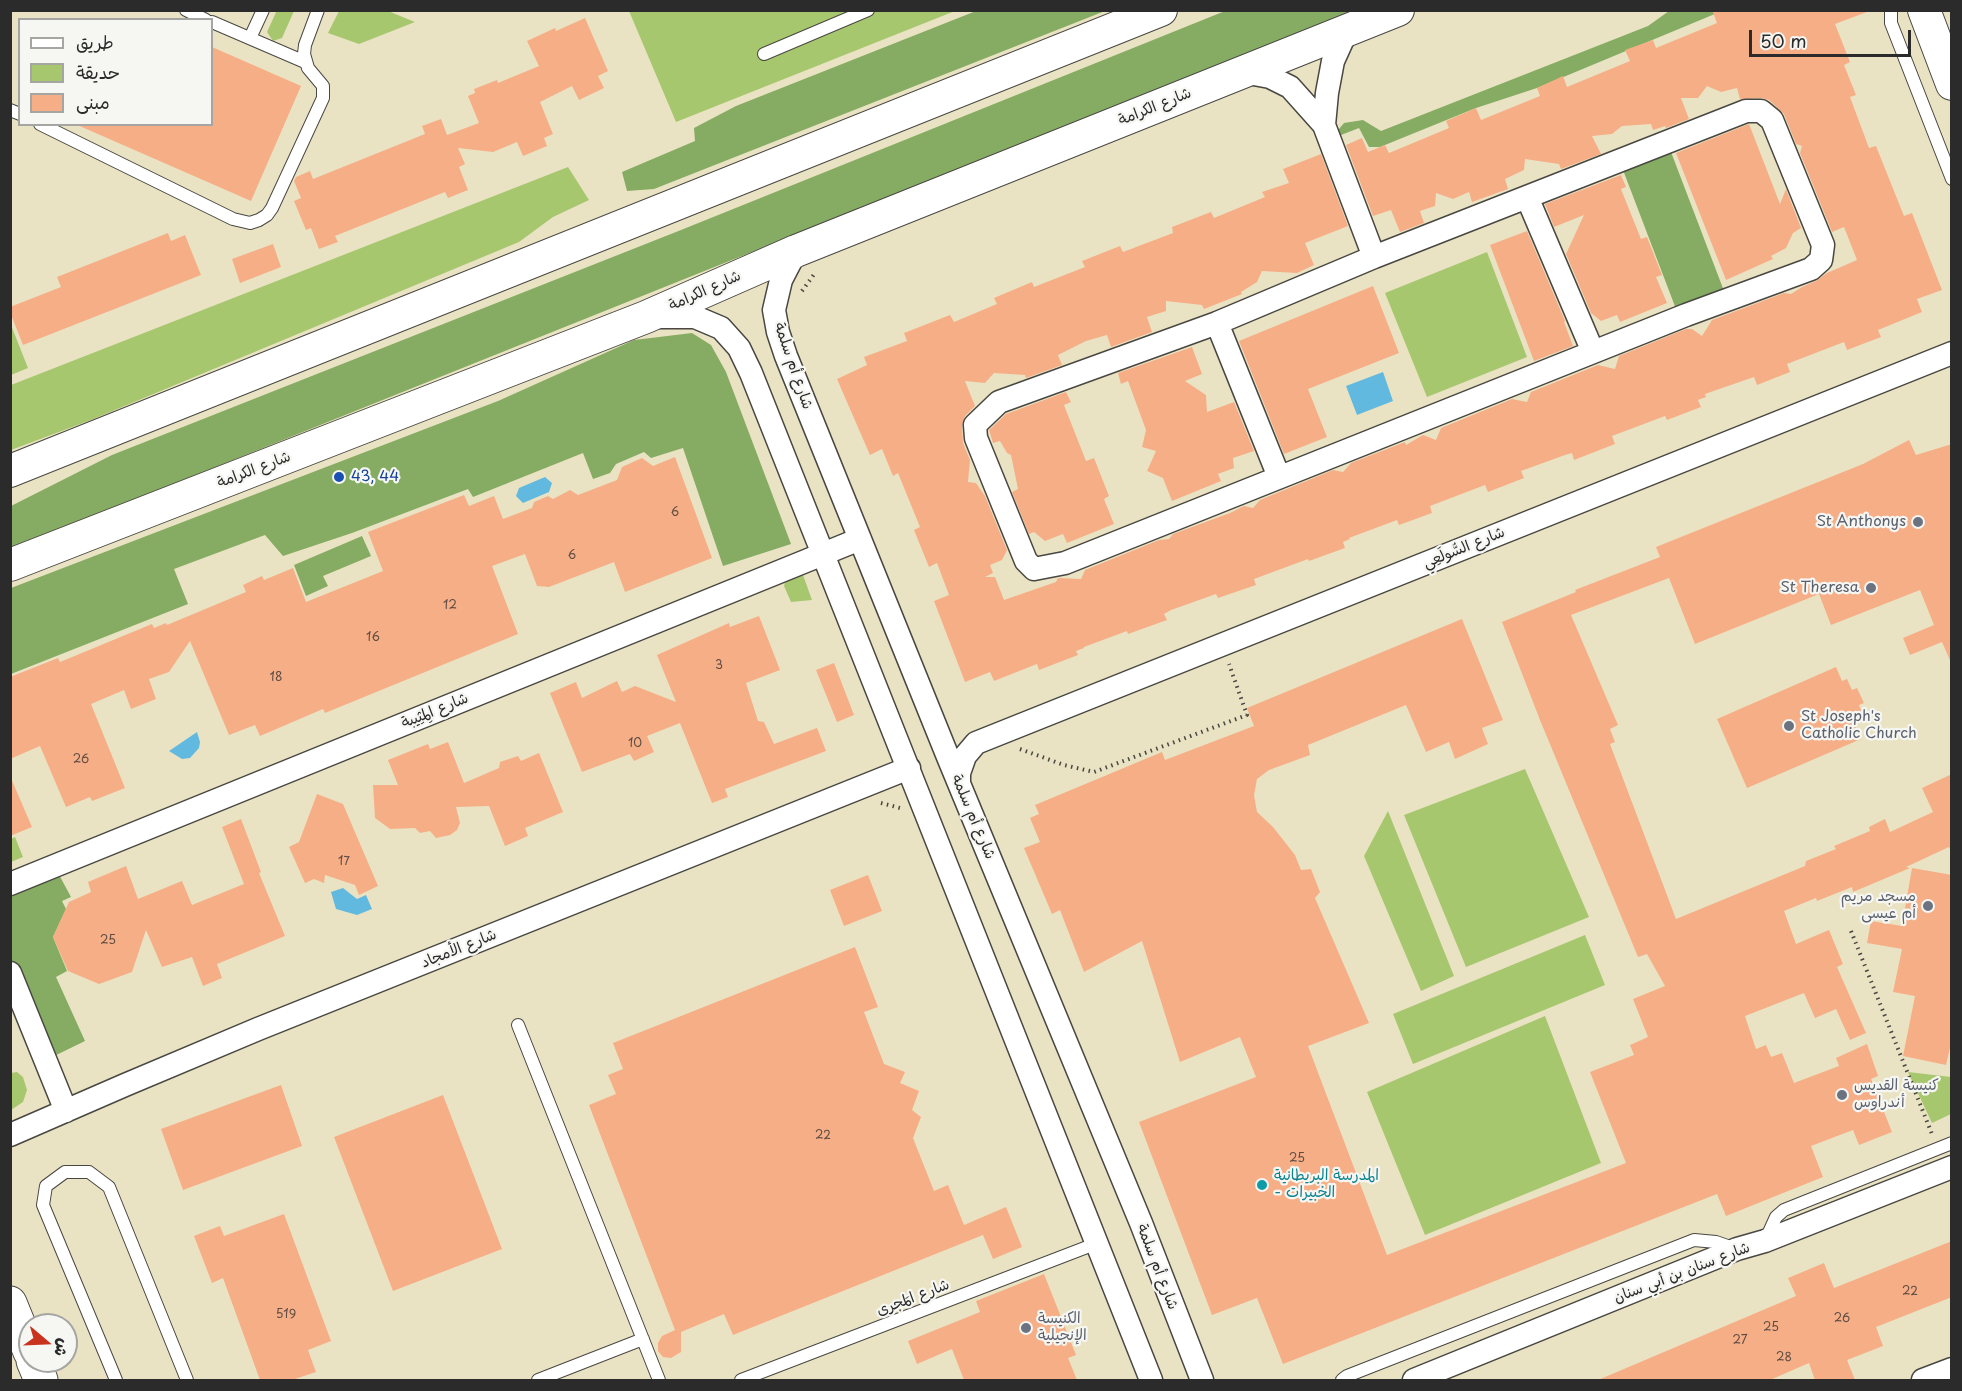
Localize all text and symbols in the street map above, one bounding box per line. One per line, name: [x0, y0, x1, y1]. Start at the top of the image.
legend: [18, 18, 213, 126]
scale bar: [1752, 18, 1914, 56]
text: 50 m: [1760, 27, 1807, 54]
text: طريق: [76, 28, 114, 55]
text: حديقة: [76, 58, 120, 85]
street label: شارع الكرامة: [1116, 84, 1194, 130]
text: مبنى: [76, 88, 110, 115]
street label: شارع الكرامة: [666, 267, 744, 315]
street label: شارع أم سلمة: [770, 320, 816, 412]
street label: شارع الكرامة: [215, 448, 293, 492]
place label: 43, 44: [351, 468, 399, 486]
marker: 43, 44: [332, 470, 346, 484]
house number: 6: [671, 506, 679, 520]
place label: St Anthonys: [1817, 513, 1906, 531]
marker: St Anthonys: [1911, 515, 1925, 529]
street label: شارع السُّولَعِي: [1420, 523, 1508, 573]
house number: 6: [568, 549, 576, 563]
place label: St Theresa: [1781, 579, 1859, 597]
marker: St Theresa: [1864, 581, 1878, 595]
house number: 12: [443, 599, 457, 613]
house number: 16: [366, 631, 380, 645]
house number: 3: [715, 659, 723, 673]
house number: 18: [270, 671, 282, 685]
street label: شارع المِثِيبة: [399, 689, 471, 733]
place label: St Joseph's Catholic Church: [1801, 708, 1917, 743]
marker: St Joseph's Catholic Church: [1782, 719, 1796, 733]
house number: 10: [628, 737, 642, 751]
house number: 26: [73, 753, 89, 767]
street label: شارع أم سلمة: [947, 772, 999, 862]
house number: 17: [338, 855, 350, 869]
place label: مسجد مريم أم عيسى: [1841, 888, 1916, 923]
marker: مسجد مريم أم عيسى: [1921, 899, 1935, 913]
street label: شارع الأمجاد: [419, 926, 499, 972]
house number: 25: [100, 934, 116, 948]
place label: كنيسة القديس أندراوس: [1854, 1077, 1939, 1112]
marker: كنيسة القديس أندراوس: [1835, 1088, 1849, 1102]
house number: 22: [815, 1129, 831, 1143]
house number: 25: [1289, 1152, 1305, 1166]
place label: المدرسة البريطانية - الخبيرات: [1274, 1167, 1379, 1202]
marker: المدرسة البريطانية - الخبيرات: [1255, 1178, 1269, 1192]
street label: شارع أم سلمة: [1132, 1222, 1182, 1312]
street label: شارع سنان بن أبي سنان: [1611, 1239, 1753, 1307]
street label: شارع المَجرى: [874, 1276, 952, 1320]
house number: 22: [1902, 1285, 1918, 1299]
house number: 519: [276, 1308, 296, 1322]
place label: الكنيسة الإنجيلية: [1038, 1310, 1087, 1345]
house number: 26: [1834, 1312, 1850, 1326]
north arrow: [18, 1313, 78, 1373]
marker: الكنيسة الإنجيلية: [1019, 1321, 1033, 1335]
house number: 25: [1763, 1321, 1779, 1335]
house number: 27: [1733, 1334, 1747, 1348]
text: ش: [49, 1336, 77, 1360]
house number: 28: [1776, 1351, 1792, 1365]

